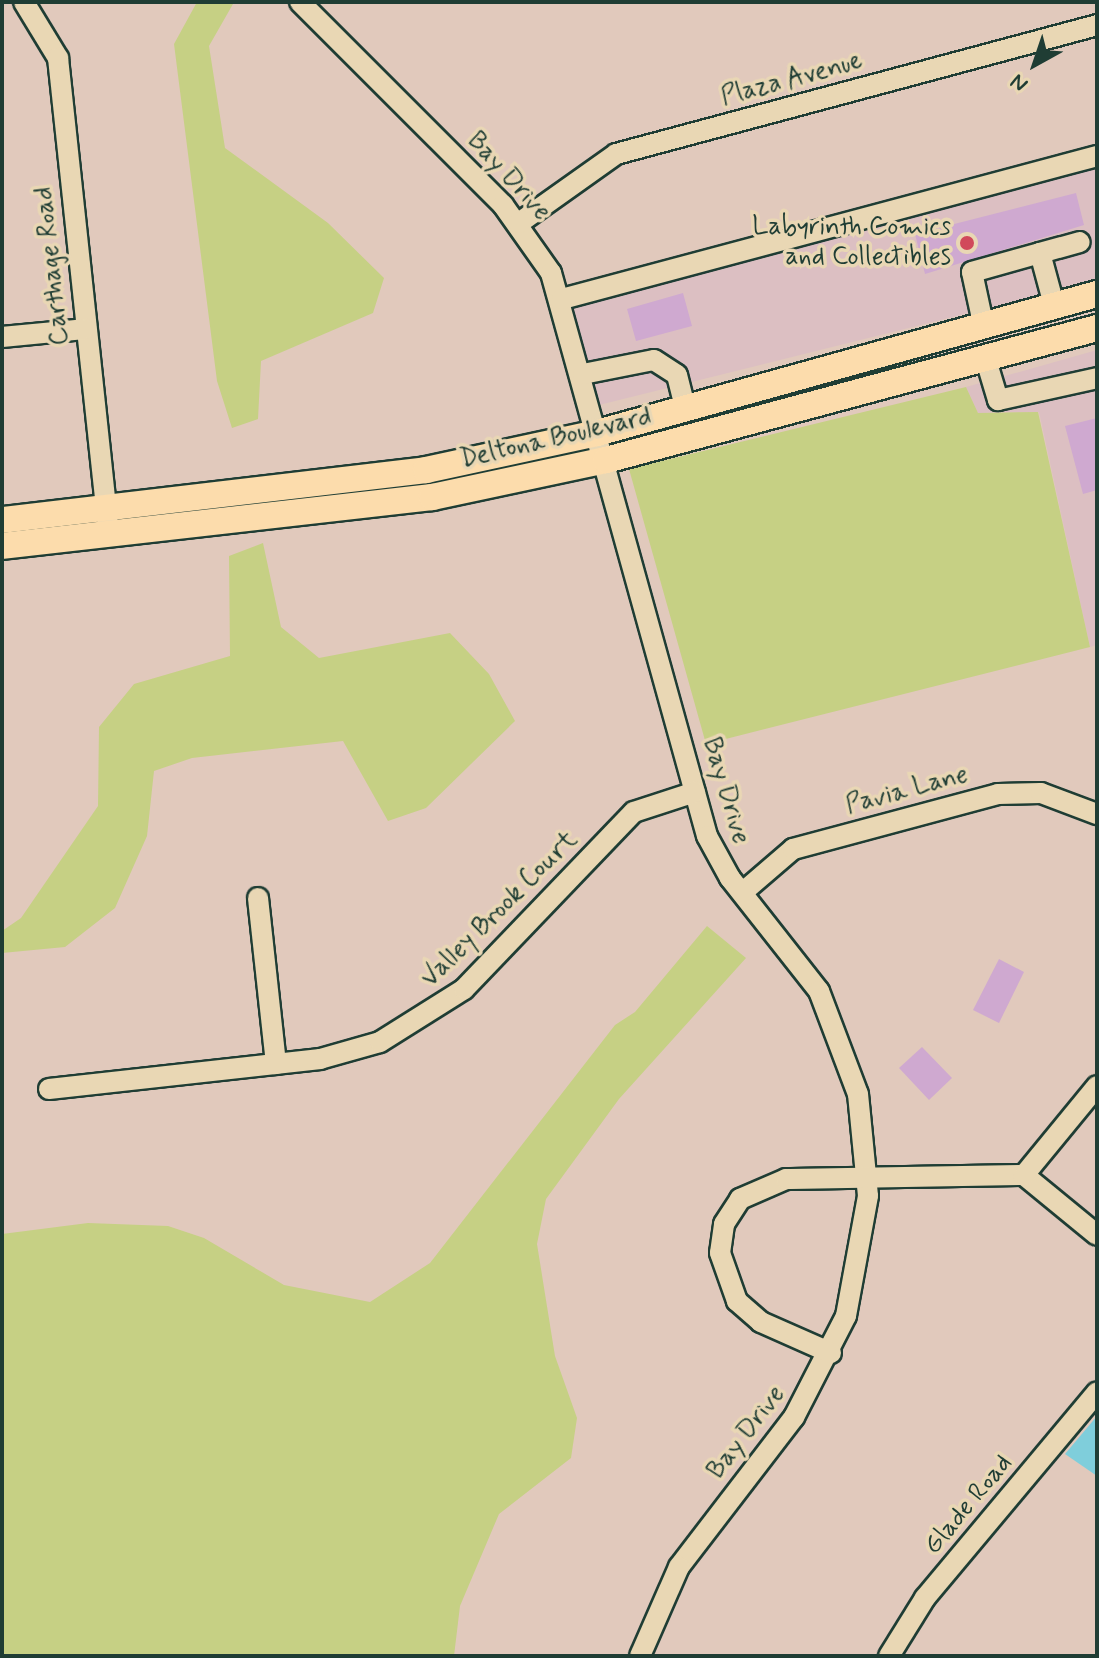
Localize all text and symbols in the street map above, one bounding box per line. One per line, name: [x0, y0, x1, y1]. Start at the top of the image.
north arrow: [995, 24, 1075, 104]
street label: Plaza Avenue: [716, 46, 868, 114]
text: N: [1005, 67, 1034, 98]
street label: Bay Drive: [460, 127, 556, 227]
street label: Carthage Road: [29, 185, 77, 347]
place label: Labyrinth Comics and Collectibles: [752, 212, 951, 274]
marker: Labyrinth Comics and Collectibles: [958, 234, 976, 252]
street label: Deltona Boulevard: [457, 402, 655, 476]
street label: Bay Drive: [694, 735, 756, 847]
street label: Pavia Lane: [843, 760, 971, 822]
street label: Valley Brook Court: [417, 827, 583, 993]
street label: Bay Drive: [702, 1381, 792, 1485]
street label: Glade Road: [918, 1449, 1020, 1561]

